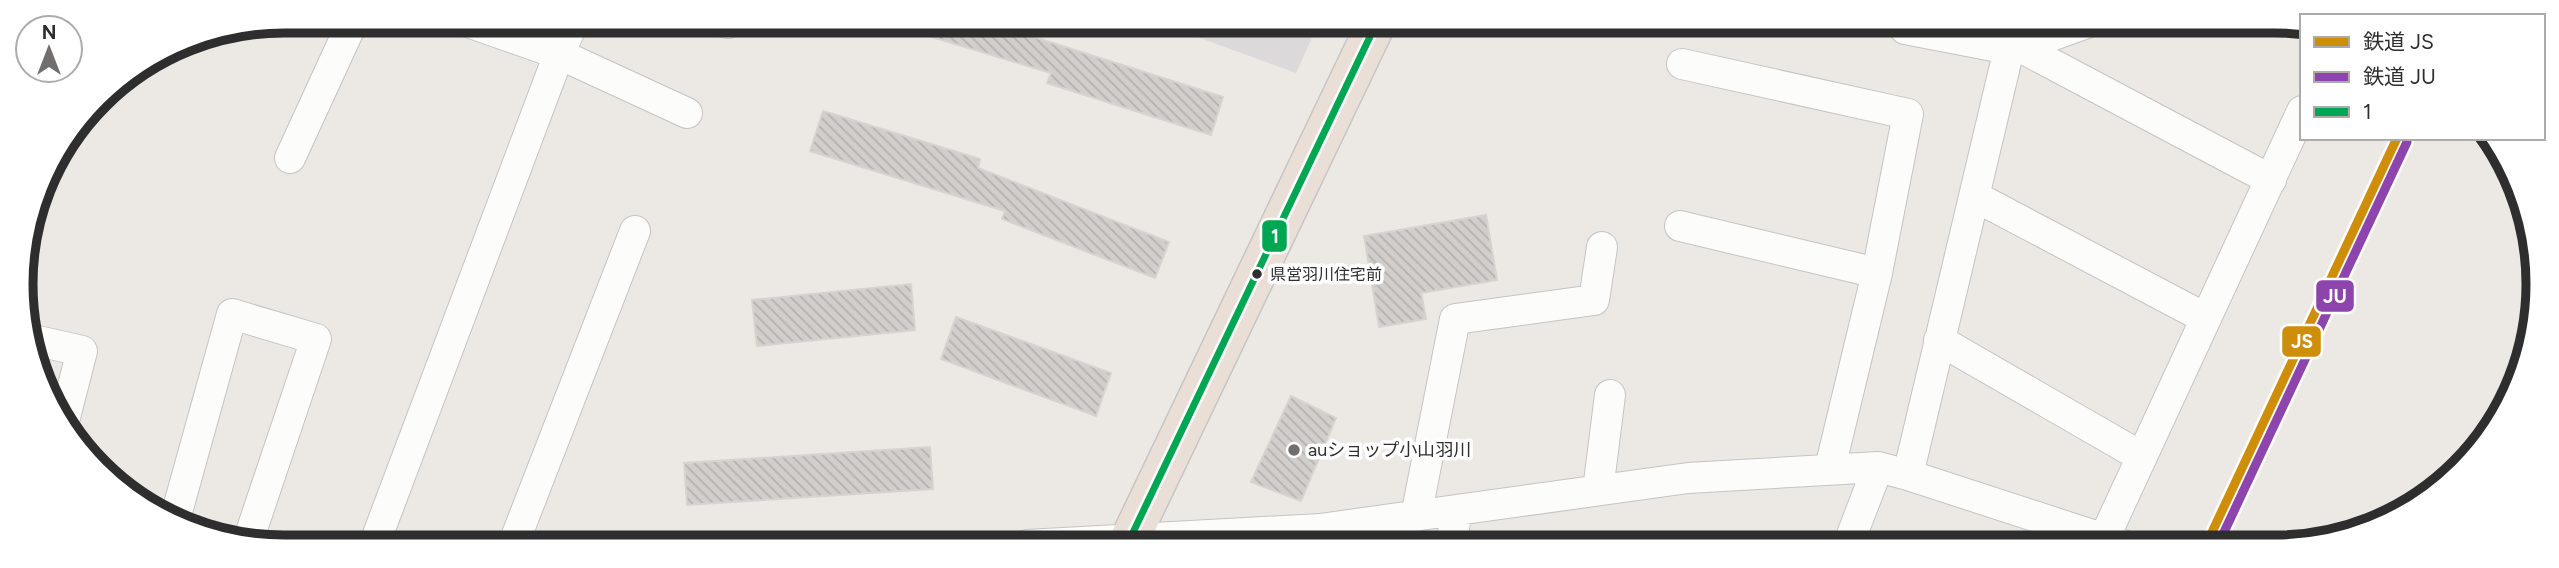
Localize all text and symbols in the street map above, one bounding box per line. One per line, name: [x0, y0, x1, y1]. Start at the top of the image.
north arrow: [14, 14, 84, 84]
legend: [2300, 14, 2545, 140]
text: N: [42, 21, 56, 44]
text: 鉄道 JS: [2363, 29, 2434, 54]
text: 鉄道 JU: [2363, 64, 2436, 89]
text: 1: [2363, 99, 2372, 124]
line badge: 1: [1261, 219, 1288, 253]
text: 1: [1271, 225, 1279, 248]
place label: 県営羽川住宅前: [1270, 265, 1382, 284]
marker: 県営羽川住宅前: [1250, 267, 1264, 281]
line badge: JU: [2315, 279, 2355, 313]
text: JU: [2323, 285, 2347, 308]
line badge: JS: [2281, 325, 2322, 358]
text: JS: [2291, 330, 2313, 353]
place label: auショップ小山羽川: [1308, 439, 1471, 461]
marker: auショップ小山羽川: [1286, 442, 1302, 458]

